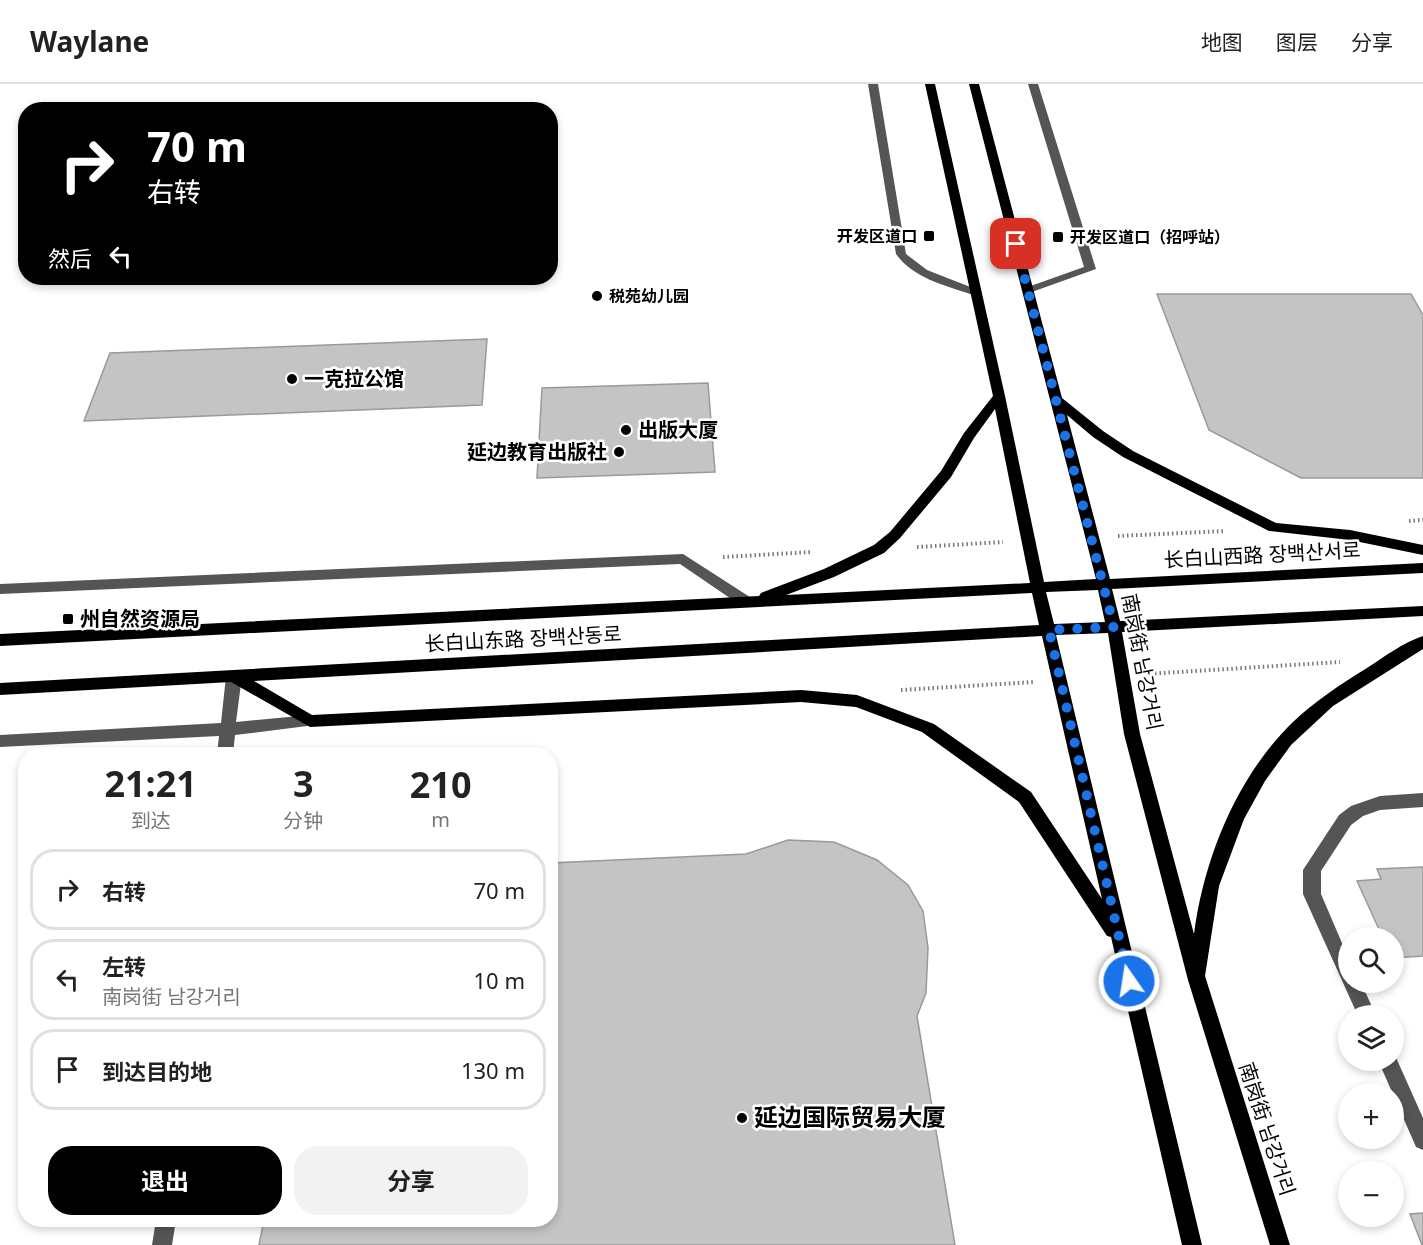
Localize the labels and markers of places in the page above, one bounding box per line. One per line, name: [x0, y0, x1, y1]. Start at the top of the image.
pin: [990, 218, 1041, 269]
place label: 开发区道口: [837, 225, 917, 247]
place label: 开发区道口（招呼站）: [1070, 226, 1230, 248]
marker: 开发区道口: [922, 229, 936, 243]
marker: 开发区道口（招呼站）: [1051, 230, 1065, 244]
place label: 税苑幼儿园: [609, 285, 689, 307]
marker: 税苑幼儿园: [590, 289, 604, 303]
place label: 一克拉公馆: [304, 365, 404, 392]
marker: 一克拉公馆: [285, 372, 299, 386]
place label: 出版大厦: [638, 416, 718, 443]
marker: 出版大厦: [619, 423, 633, 437]
place label: 延边教育出版社: [467, 438, 607, 465]
marker: 延边教育出版社: [612, 445, 626, 459]
place label: 州自然资源局: [80, 605, 200, 632]
marker: 州自然资源局: [61, 612, 75, 626]
place label: 延边国际贸易大厦: [754, 1100, 946, 1133]
marker: 延边国际贸易大厦: [735, 1111, 749, 1125]

